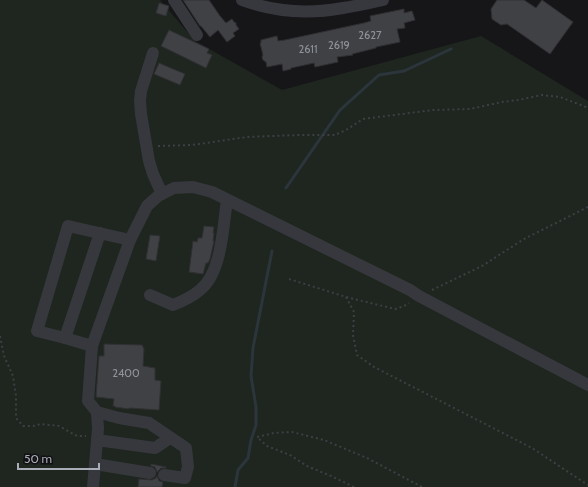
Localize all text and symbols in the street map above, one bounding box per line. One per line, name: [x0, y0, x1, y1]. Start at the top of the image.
house number: 2627: [358, 28, 382, 42]
house number: 2619: [328, 38, 350, 52]
house number: 2611: [298, 42, 318, 56]
house number: 2400: [112, 366, 140, 380]
scale bar: [18, 445, 99, 471]
text: 50 m: [24, 451, 52, 466]

